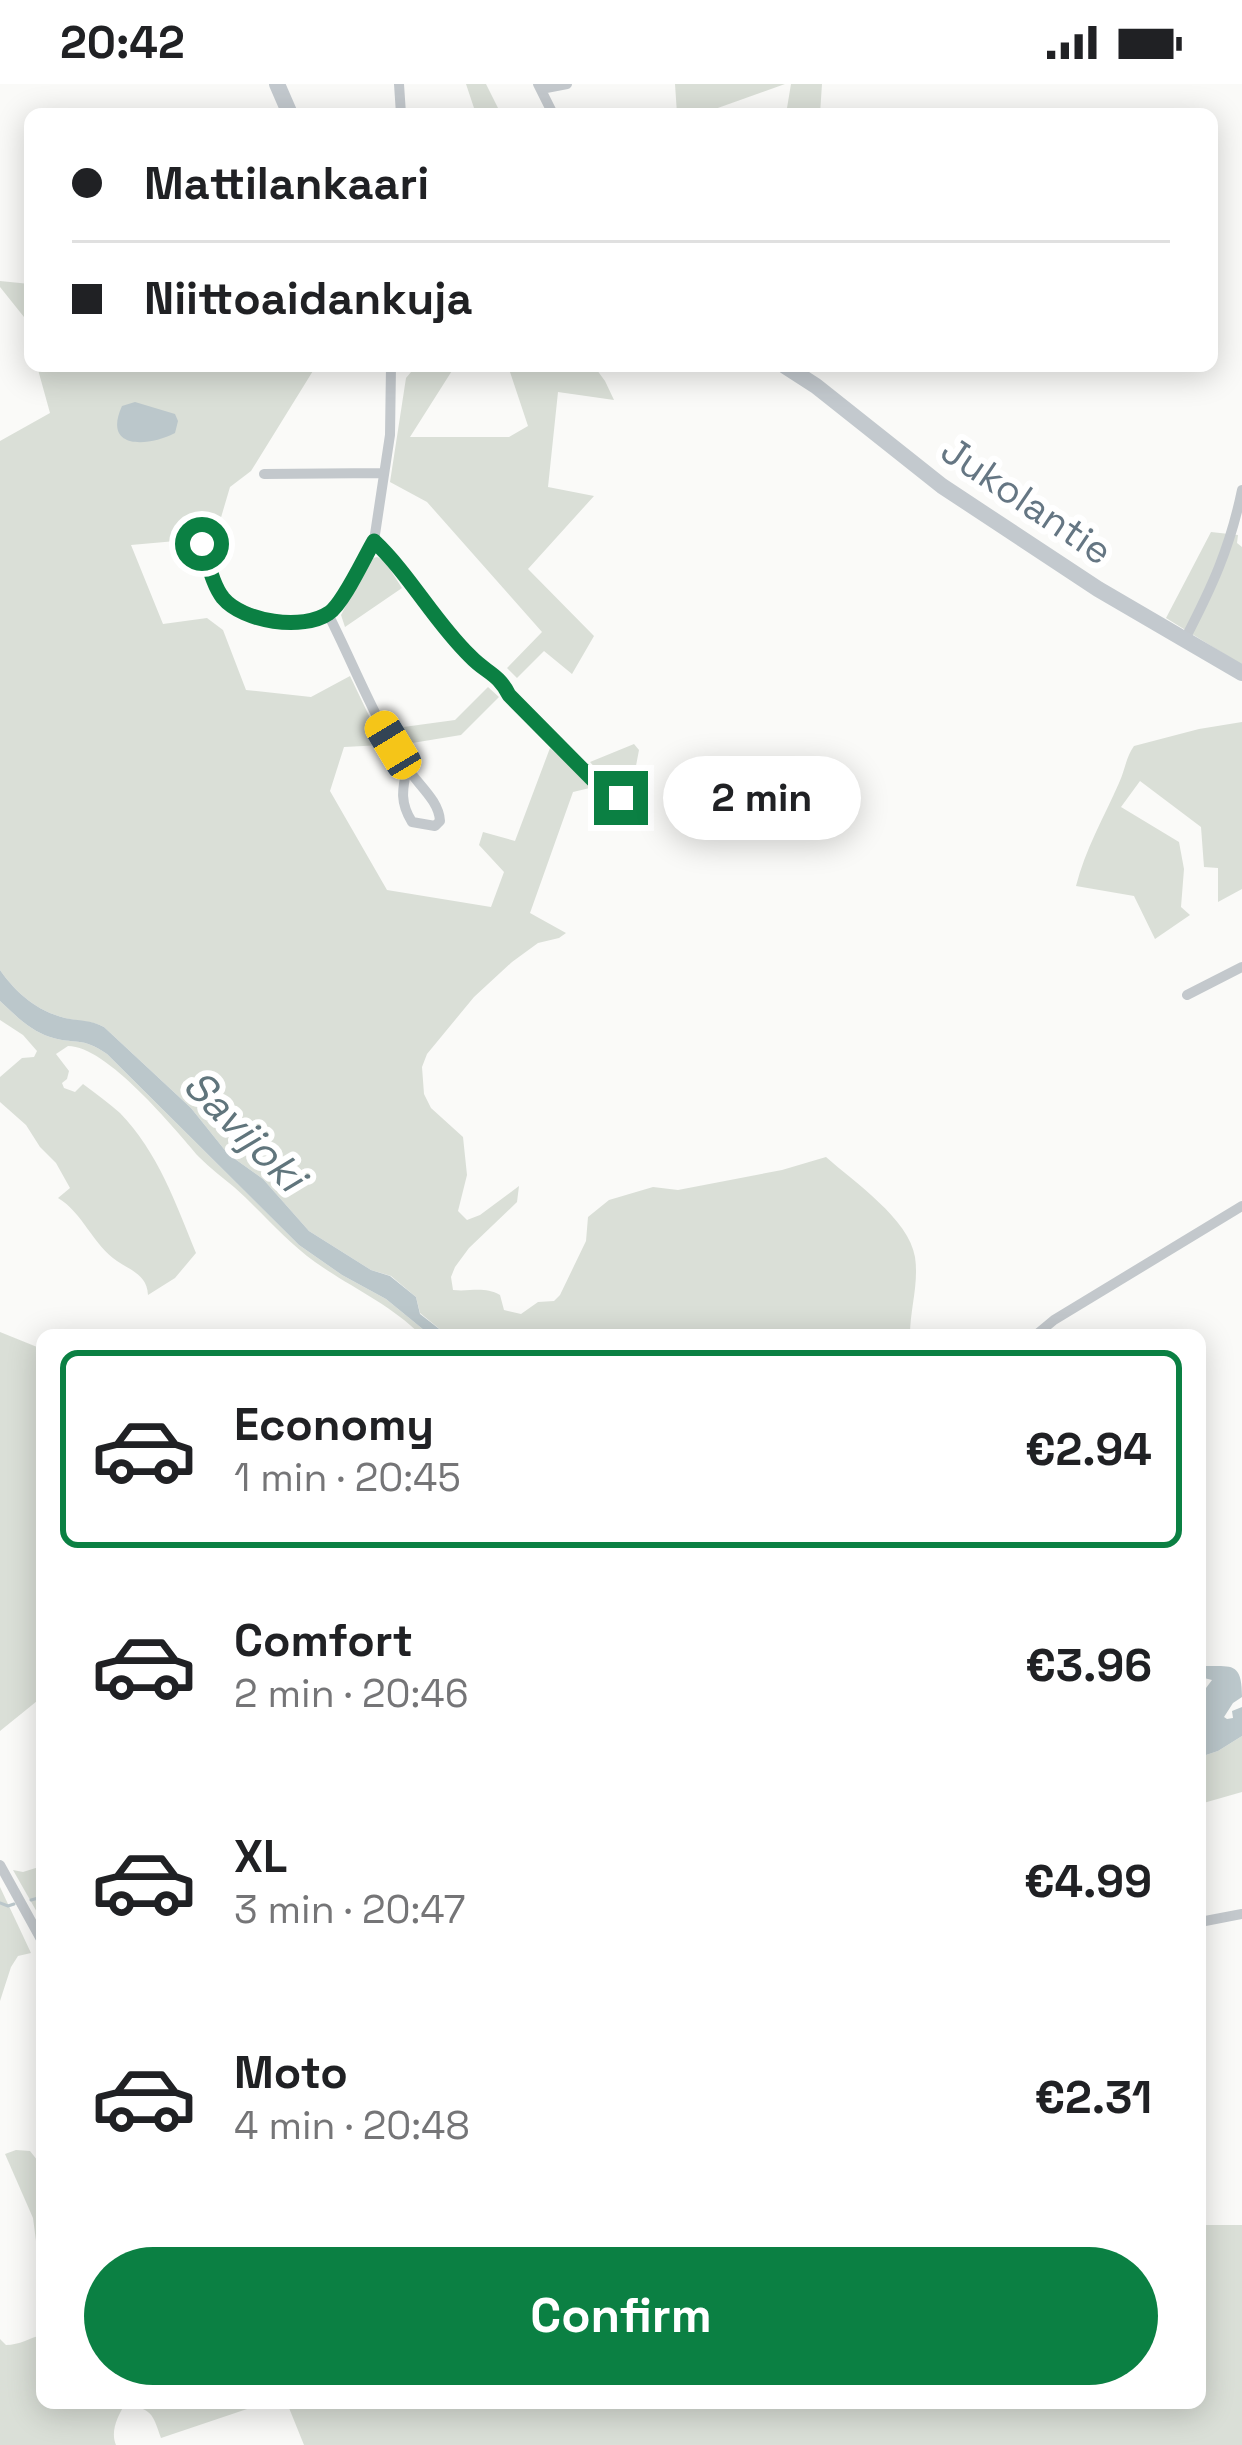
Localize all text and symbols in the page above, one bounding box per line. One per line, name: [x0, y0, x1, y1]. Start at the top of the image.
text: 20:42: [60, 14, 185, 71]
text: Mattilankaari: [144, 155, 429, 212]
text: Niittoaidankuja: [144, 270, 472, 327]
street label: Jukolantie: [932, 425, 1122, 576]
route start: [175, 517, 229, 571]
car: [359, 705, 427, 785]
callout: 2 min: [663, 756, 861, 840]
route end: [594, 771, 648, 825]
text: 2 min: [712, 773, 812, 822]
water label: Savijoki: [173, 1058, 320, 1206]
icon: car: [90, 1395, 198, 1503]
text: Economy: [234, 1396, 434, 1453]
text: €2.94: [1025, 1421, 1152, 1478]
text: 1 min · 20:45: [234, 1453, 461, 1502]
icon: car: [90, 1611, 198, 1719]
text: Comfort: [234, 1612, 413, 1669]
text: €3.96: [1025, 1637, 1152, 1694]
text: 2 min · 20:46: [234, 1669, 469, 1718]
icon: car: [90, 1827, 198, 1935]
text: XL: [234, 1828, 287, 1885]
text: €4.99: [1024, 1853, 1152, 1910]
text: 3 min · 20:47: [234, 1885, 465, 1934]
icon: car: [90, 2043, 198, 2151]
text: Moto: [234, 2044, 348, 2101]
text: €2.31: [1034, 2069, 1152, 2126]
text: 4 min · 20:48: [234, 2101, 470, 2150]
button: Confirm: [84, 2247, 1158, 2385]

